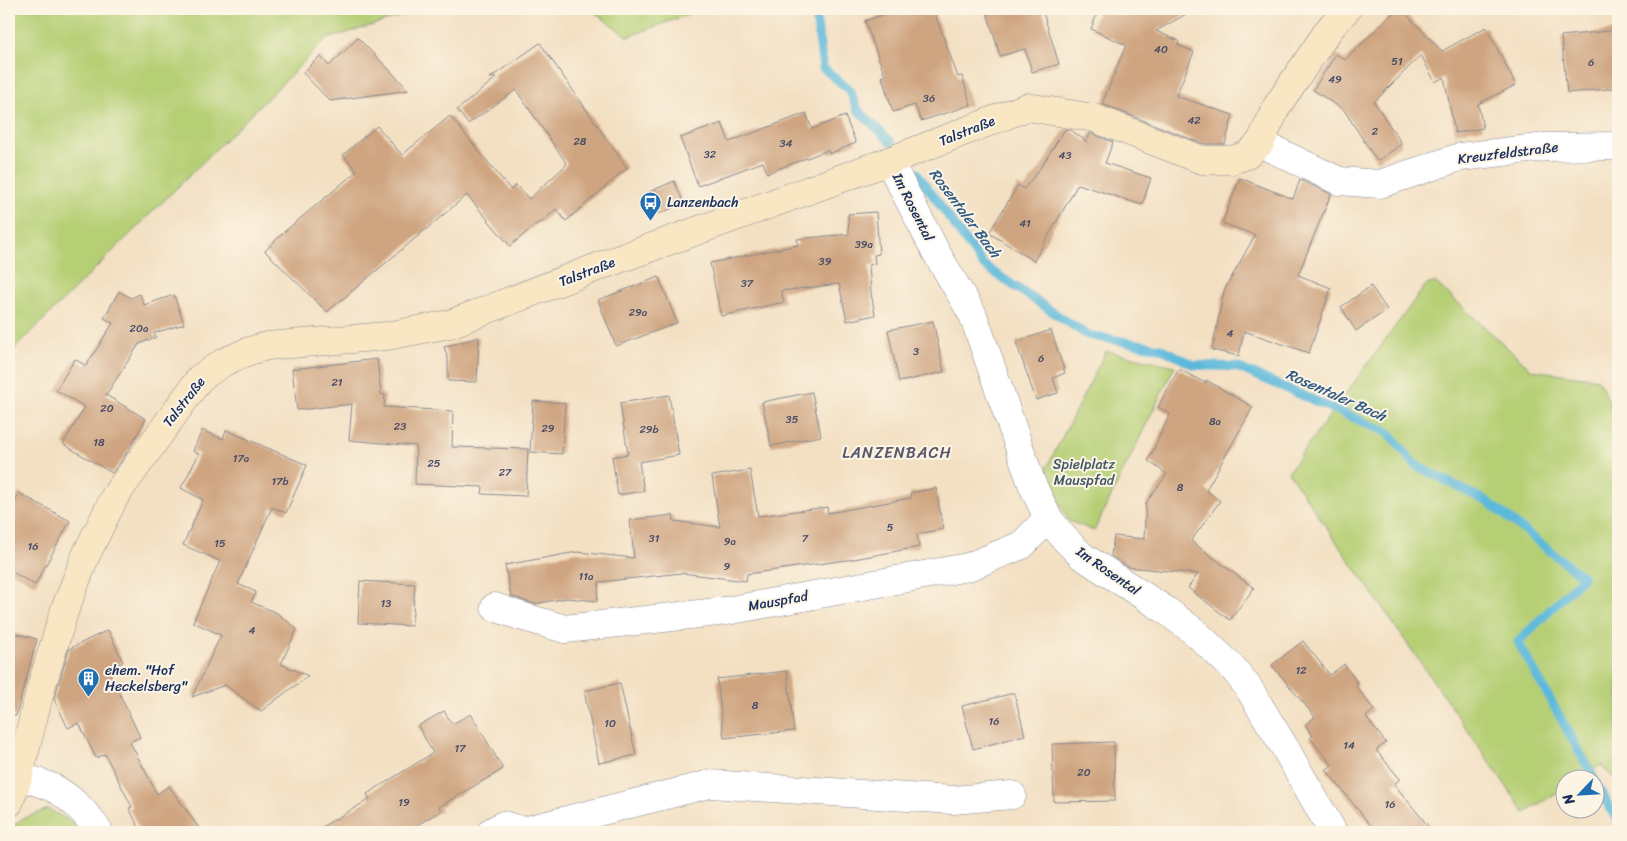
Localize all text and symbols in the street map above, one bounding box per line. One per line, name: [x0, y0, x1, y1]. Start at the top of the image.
house number: 40: [1154, 40, 1168, 59]
house number: 51: [1391, 52, 1403, 71]
house number: 6: [1588, 53, 1594, 72]
house number: 49: [1328, 70, 1342, 89]
house number: 36: [923, 89, 935, 108]
street label: Talstraße: [935, 108, 999, 154]
house number: 42: [1187, 111, 1201, 130]
house number: 2: [1372, 122, 1379, 141]
house number: 28: [574, 132, 587, 151]
house number: 34: [780, 134, 793, 153]
street label: Kreuzfeldstraße: [1456, 134, 1560, 172]
house number: 32: [704, 145, 717, 164]
house number: 43: [1059, 146, 1071, 165]
water label: Rosentaler Bach: [922, 162, 1008, 265]
street label: Im Rosental: [885, 168, 941, 247]
bus stop icon: Lanzenbach: [639, 190, 663, 221]
place label: Lanzenbach: [667, 190, 739, 215]
house number: 41: [1019, 214, 1031, 233]
house number: 39a: [855, 235, 874, 254]
street label: Talstraße: [555, 250, 619, 294]
house number: 39: [819, 252, 832, 271]
house number: 37: [741, 274, 754, 293]
house number: 29a: [629, 303, 648, 322]
house number: 20a: [130, 319, 149, 338]
house number: 4: [1227, 324, 1234, 343]
house number: 3: [913, 342, 919, 361]
house number: 6: [1038, 349, 1044, 368]
water label: Rosentaler Bach: [1282, 361, 1391, 429]
street label: Talstraße: [156, 371, 212, 433]
house number: 21: [331, 373, 343, 392]
house number: 20: [100, 399, 114, 418]
house number: 35: [786, 410, 799, 429]
house number: 8a: [1209, 412, 1222, 431]
house number: 23: [394, 417, 406, 436]
house number: 29: [541, 419, 555, 438]
house number: 29b: [639, 420, 659, 439]
house number: 18: [93, 433, 105, 452]
district label: LANZENBACH: [842, 438, 952, 467]
house number: 17a: [233, 449, 250, 468]
park label: Spielplatz Mauspfad: [1053, 452, 1116, 493]
house number: 25: [427, 454, 441, 473]
house number: 27: [499, 463, 512, 482]
house number: 17b: [271, 472, 289, 491]
house number: 8: [1177, 478, 1184, 497]
house number: 5: [887, 518, 894, 537]
house number: 31: [649, 529, 660, 548]
house number: 7: [802, 529, 809, 548]
house number: 9a: [724, 532, 737, 551]
house number: 15: [214, 534, 226, 553]
house number: 16: [28, 537, 38, 556]
street label: Im Rosental: [1070, 539, 1146, 603]
house number: 9: [724, 557, 731, 576]
house number: 11a: [579, 567, 594, 586]
street label: Mauspfad: [746, 583, 811, 619]
house number: 13: [381, 594, 391, 613]
house number: 4: [249, 621, 256, 640]
place label: ehem. "Hof Heckelsberg": [105, 658, 188, 699]
house number: 12: [1295, 661, 1307, 680]
building icon: ehem. "Hof Heckelsberg": [77, 666, 101, 697]
house number: 8: [752, 696, 759, 715]
house number: 16: [989, 712, 999, 731]
house number: 10: [604, 714, 616, 733]
house number: 14: [1343, 736, 1355, 755]
house number: 17: [455, 739, 466, 758]
house number: 20: [1077, 763, 1091, 782]
north arrow: [1554, 768, 1604, 818]
text: N: [1555, 789, 1582, 810]
house number: 19: [398, 793, 410, 812]
house number: 16: [1385, 795, 1395, 814]

